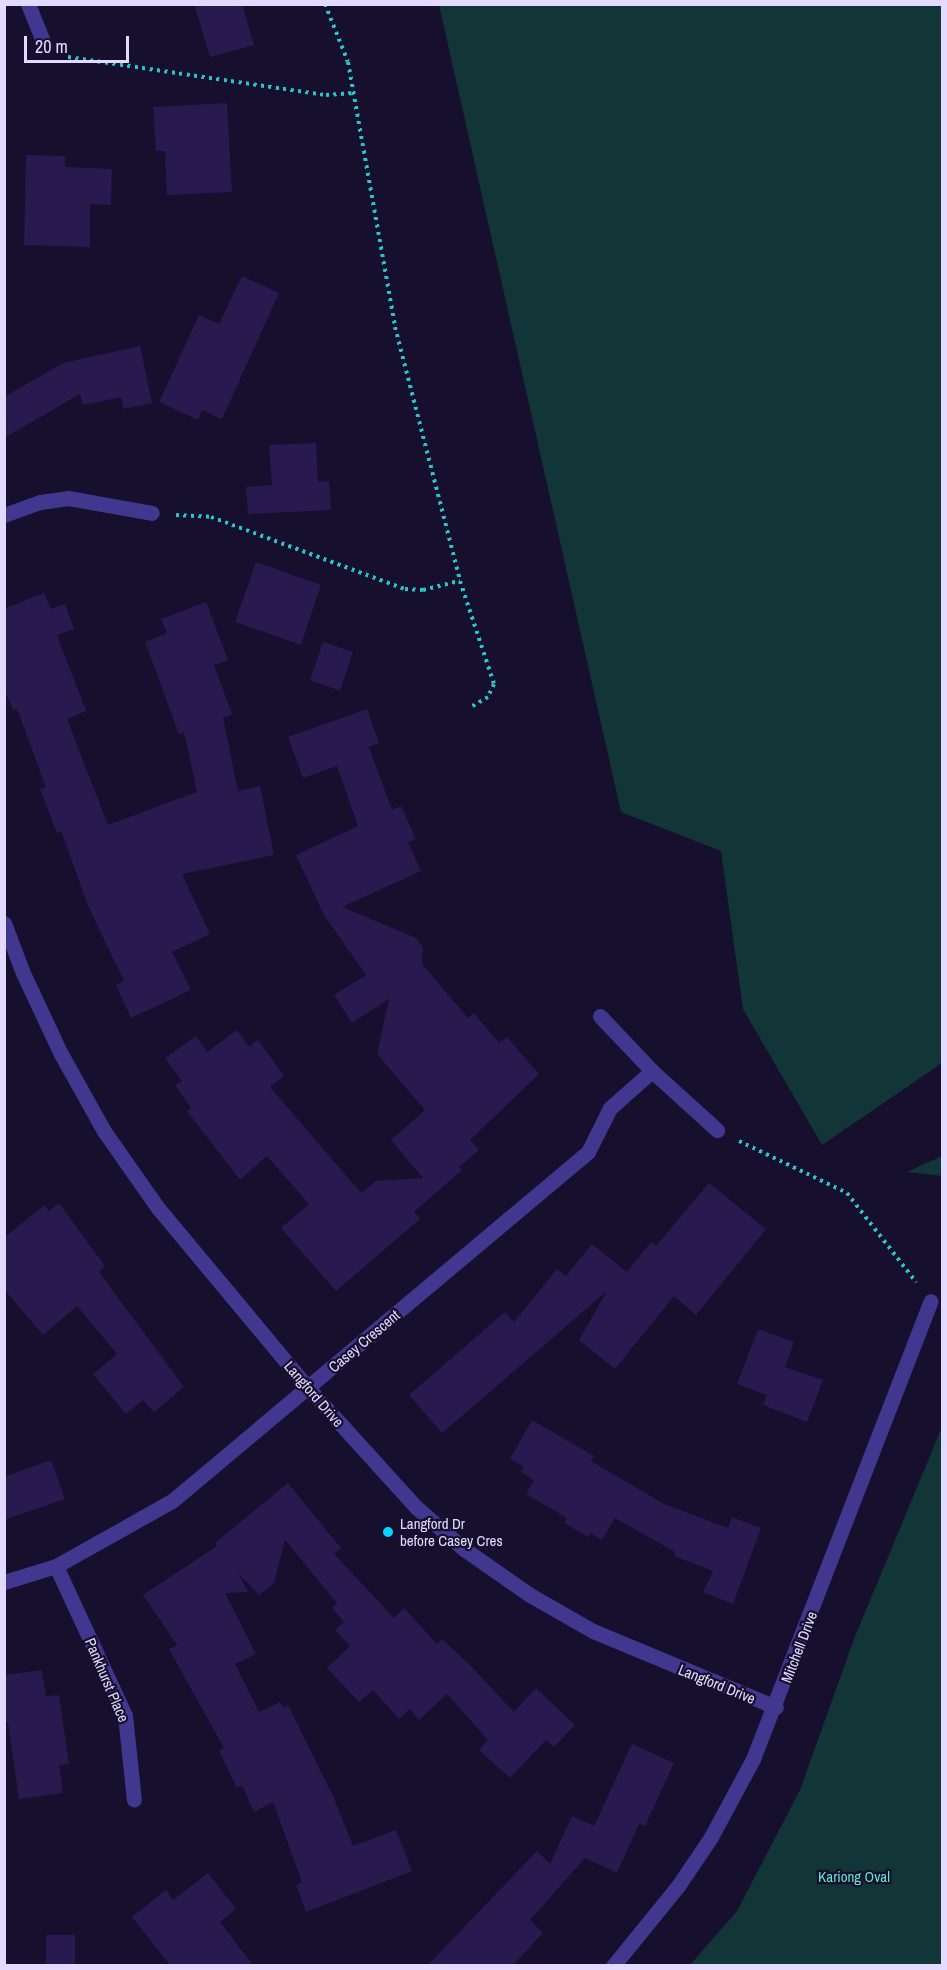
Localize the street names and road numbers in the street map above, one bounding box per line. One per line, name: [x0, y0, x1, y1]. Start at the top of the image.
street label: Casey Crescent: [325, 1306, 403, 1376]
street label: Langford Drive: [281, 1357, 347, 1431]
street label: Mitchell Drive: [777, 1609, 821, 1685]
street label: Pankhurst Place: [81, 1635, 133, 1725]
street label: Langford Drive: [676, 1660, 758, 1708]

